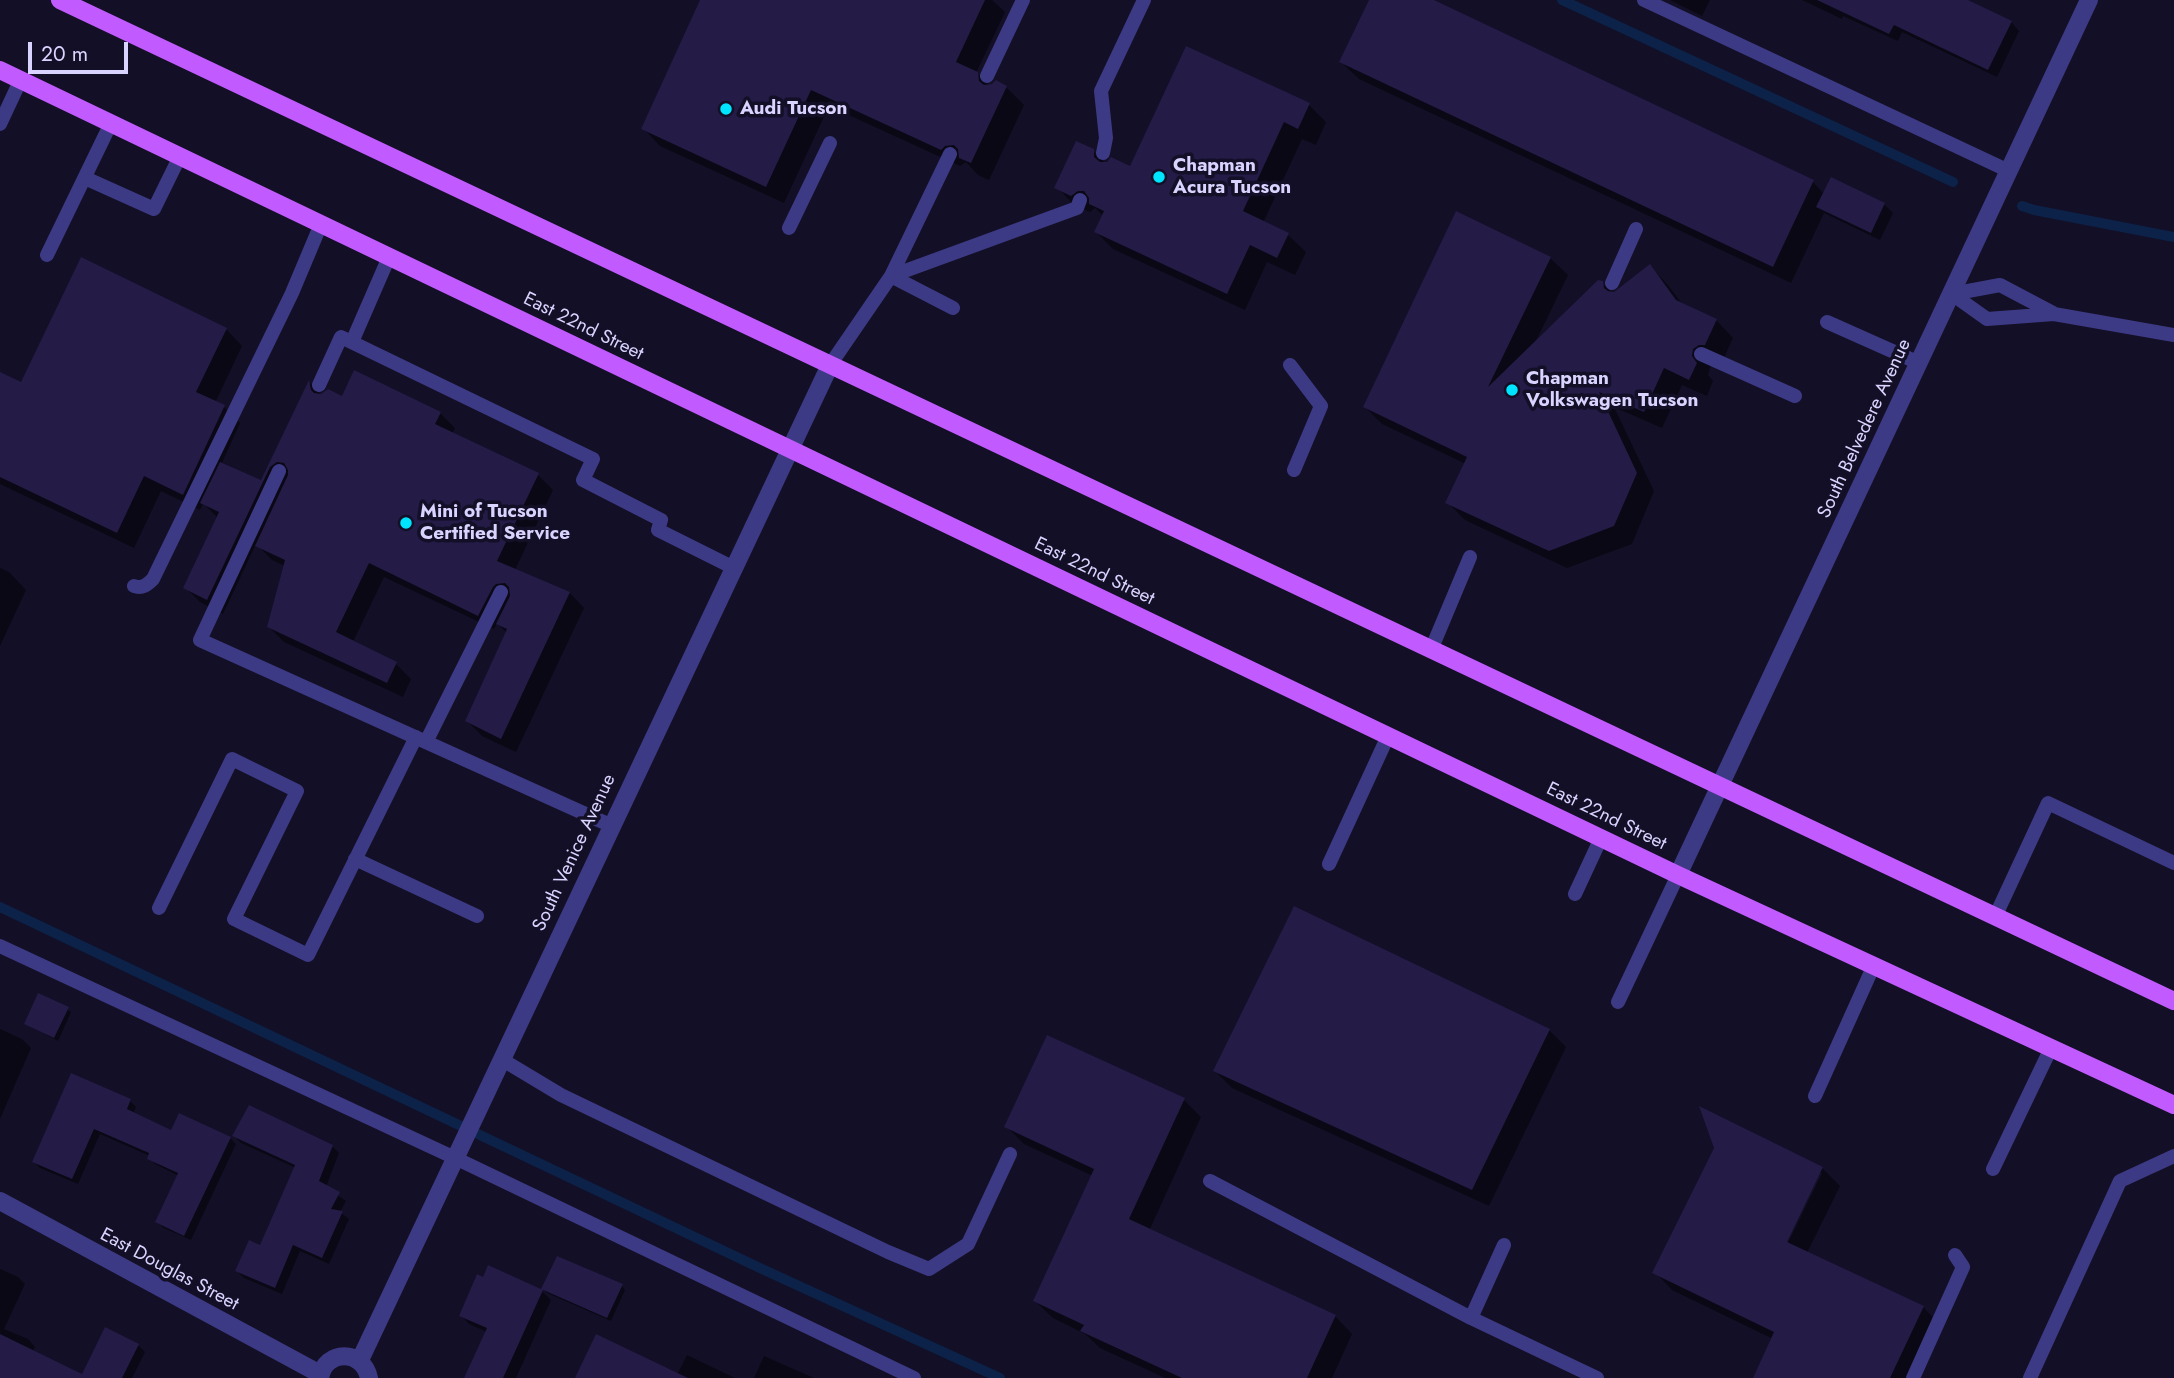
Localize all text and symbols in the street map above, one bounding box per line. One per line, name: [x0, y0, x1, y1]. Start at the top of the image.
scale bar: [32, 28, 131, 72]
text: 20 m: [41, 39, 88, 69]
place label: Audi Tucson: [740, 98, 847, 120]
marker: Audi Tucson: [718, 101, 734, 117]
place label: Chapman Acura Tucson: [1173, 155, 1291, 199]
marker: Chapman Acura Tucson: [1151, 169, 1167, 185]
street label: East 22nd Street: [519, 288, 647, 366]
street label: South Belvedere Avenue: [1813, 336, 1917, 522]
place label: Chapman Volkswagen Tucson: [1526, 368, 1698, 412]
marker: Chapman Volkswagen Tucson: [1504, 382, 1520, 398]
place label: Mini of Tucson Certified Service: [420, 501, 570, 545]
marker: Mini of Tucson Certified Service: [398, 515, 414, 531]
street label: East 22nd Street: [1030, 533, 1158, 611]
street label: South Venice Avenue: [529, 771, 621, 935]
street label: East 22nd Street: [1542, 778, 1670, 856]
street label: East Douglas Street: [96, 1224, 242, 1316]

